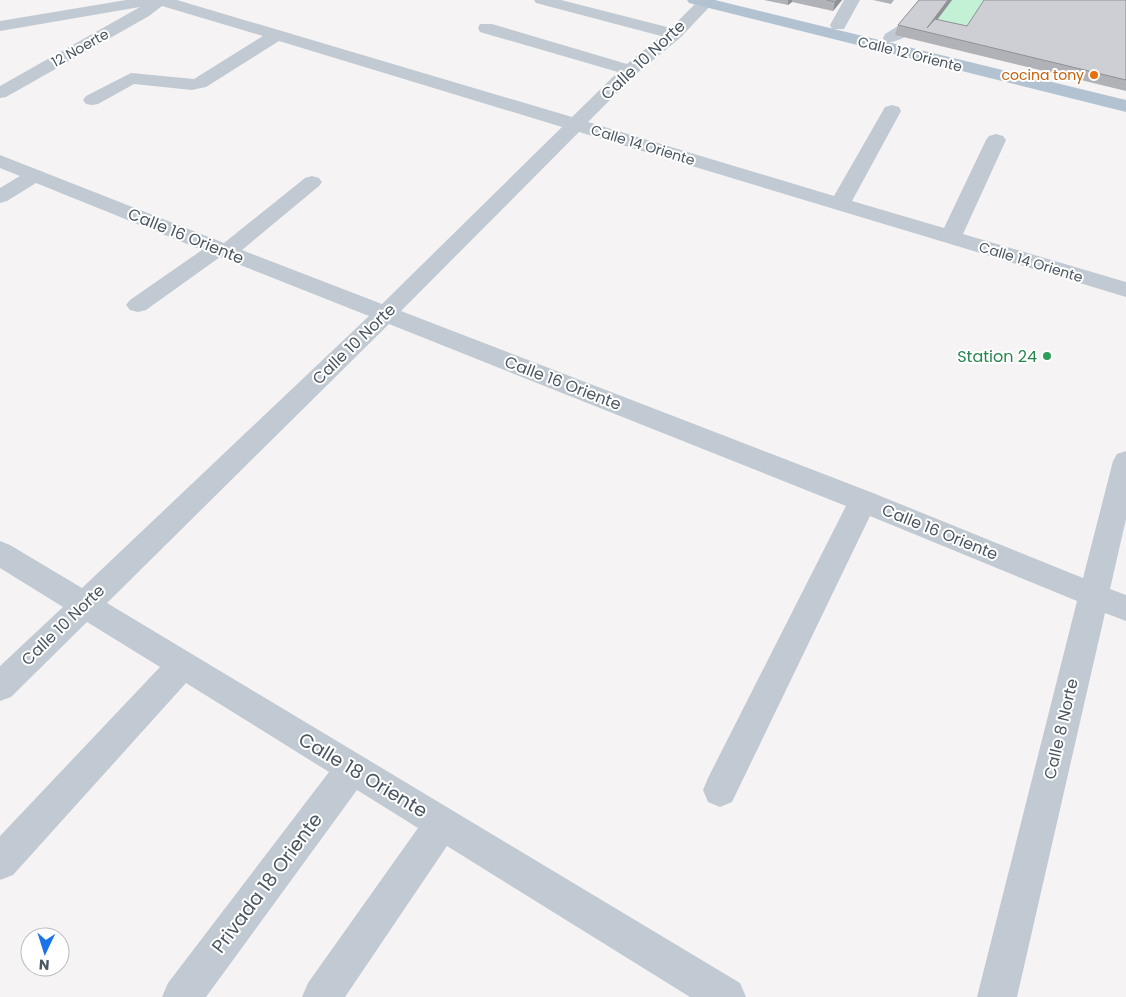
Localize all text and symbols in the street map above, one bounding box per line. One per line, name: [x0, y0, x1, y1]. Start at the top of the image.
street label: Calle 10 Norte: [596, 15, 690, 105]
street label: 12 Noerte: [48, 24, 113, 72]
street label: Calle 12 Oriente: [856, 31, 965, 77]
place label: cocina tony: [1002, 65, 1084, 85]
marker: cocina tony: [1088, 69, 1100, 81]
street label: Calle 14 Oriente: [589, 120, 698, 170]
street label: Calle 16 Oriente: [125, 202, 247, 270]
street label: Calle 14 Oriente: [977, 237, 1086, 287]
street label: Calle 10 Norte: [307, 298, 401, 390]
place label: Station 24: [957, 345, 1037, 368]
street label: Calle 16 Oriente: [501, 350, 625, 416]
marker: Station 24: [1041, 350, 1053, 362]
street label: Calle 16 Oriente: [879, 498, 1001, 566]
street label: Calle 10 Norte: [16, 579, 110, 671]
street label: Calle 8 Norte: [1038, 676, 1084, 782]
street label: Calle 18 Oriente: [293, 726, 433, 824]
street label: Privada 18 Oriente: [205, 807, 329, 959]
north arrow: [20, 927, 70, 977]
text: N: [38, 955, 50, 975]

